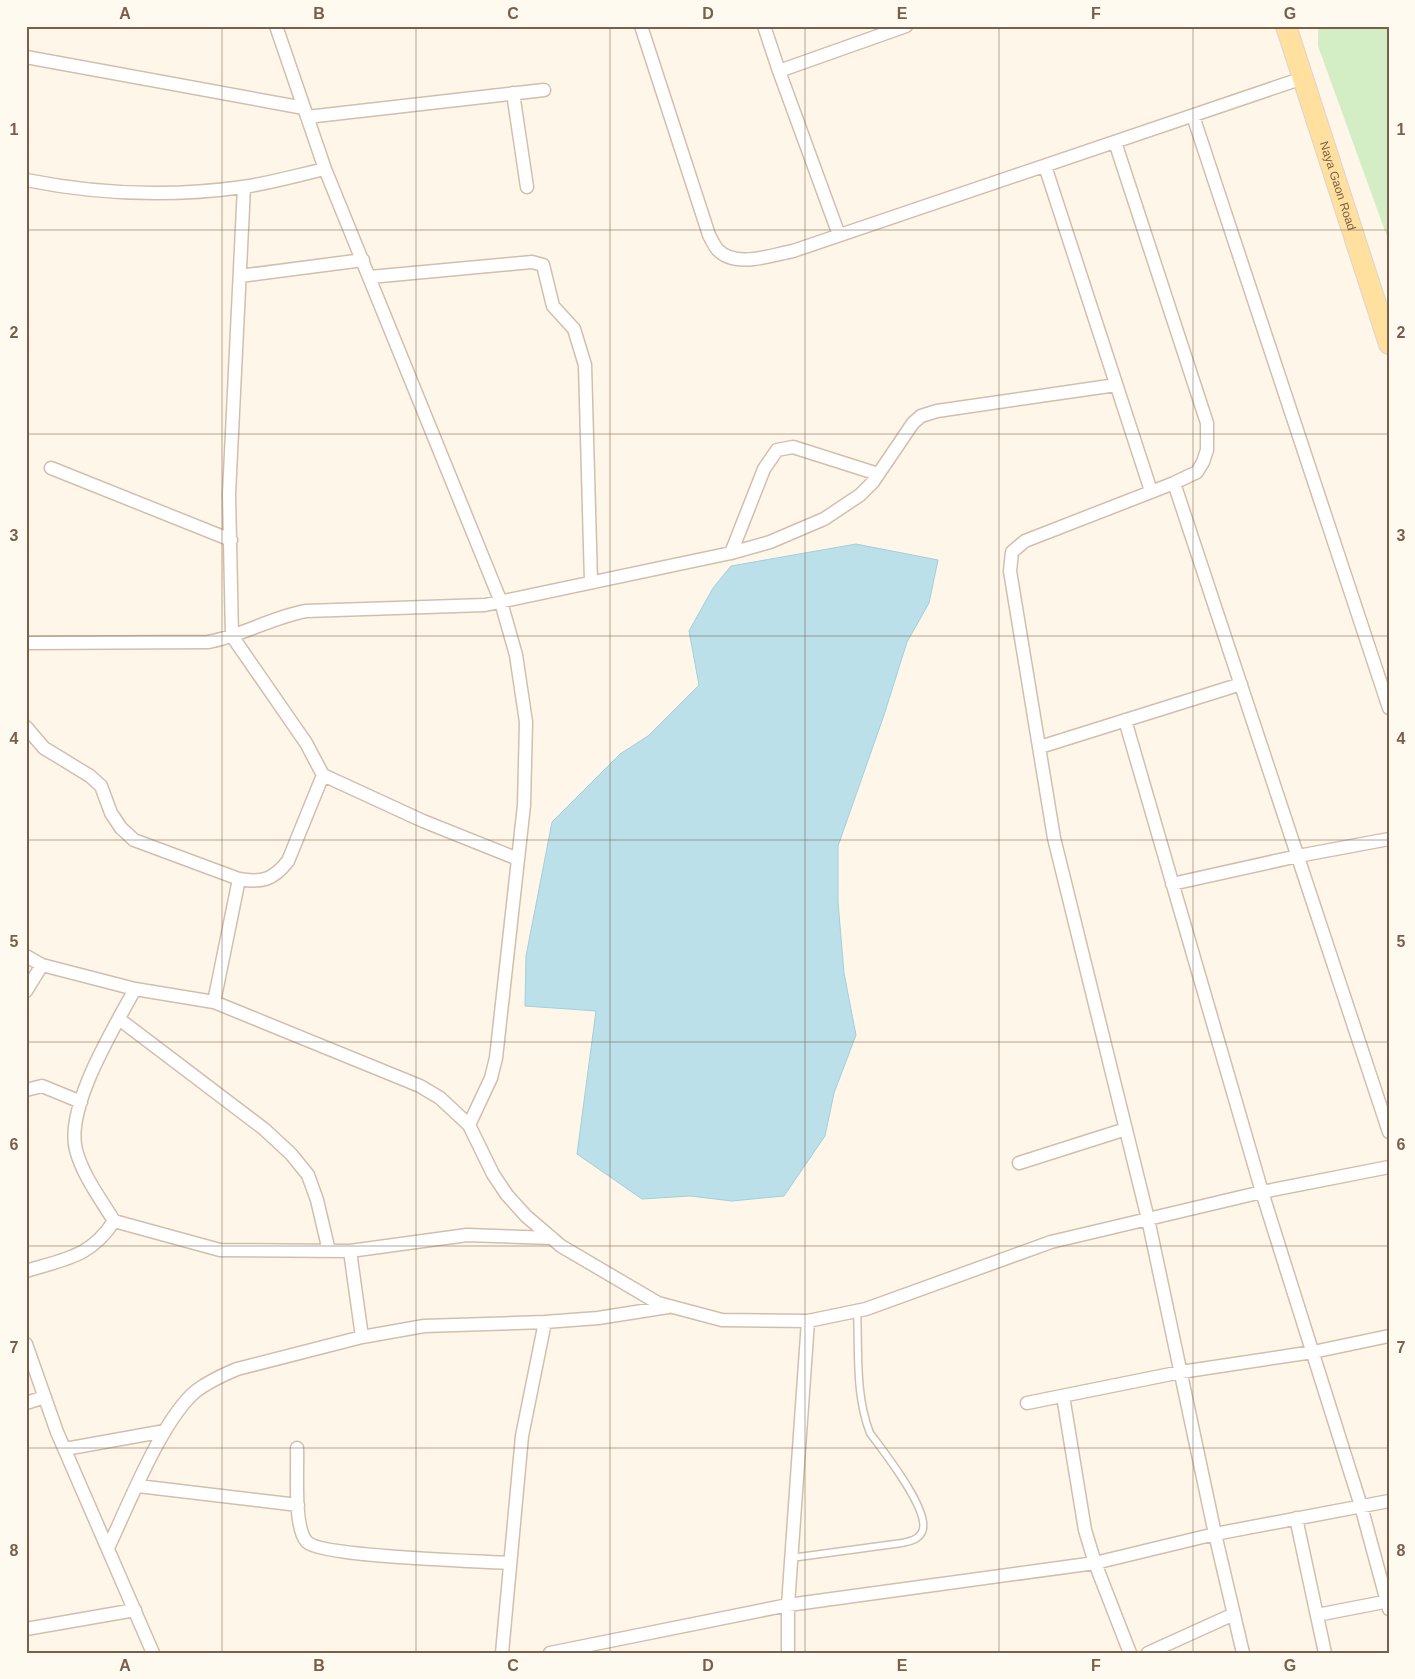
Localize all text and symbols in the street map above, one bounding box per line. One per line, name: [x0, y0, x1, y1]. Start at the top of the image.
text: A: [119, 5, 131, 22]
text: B: [313, 5, 325, 22]
text: C: [507, 5, 519, 22]
text: D: [702, 5, 714, 22]
text: E: [897, 5, 908, 22]
text: F: [1091, 5, 1101, 22]
text: G: [1284, 5, 1296, 22]
text: 1: [10, 121, 19, 138]
text: 1: [1397, 121, 1406, 138]
street label: Naya Gaon Road: [1317, 139, 1359, 232]
text: 2: [10, 324, 19, 341]
text: 2: [1397, 324, 1406, 341]
text: 3: [10, 527, 19, 544]
text: 3: [1397, 527, 1406, 544]
text: 4: [10, 730, 19, 747]
text: 4: [1397, 730, 1406, 747]
text: 5: [10, 933, 19, 950]
text: 5: [1397, 933, 1406, 950]
text: 6: [10, 1136, 19, 1153]
text: 6: [1397, 1136, 1406, 1153]
text: 7: [10, 1339, 19, 1356]
text: 7: [1397, 1339, 1406, 1356]
text: 8: [10, 1542, 19, 1559]
text: 8: [1397, 1542, 1406, 1559]
text: A: [119, 1657, 131, 1674]
text: B: [313, 1657, 325, 1674]
text: C: [507, 1657, 519, 1674]
text: D: [702, 1657, 714, 1674]
text: E: [897, 1657, 908, 1674]
text: F: [1091, 1657, 1101, 1674]
text: G: [1284, 1657, 1296, 1674]

